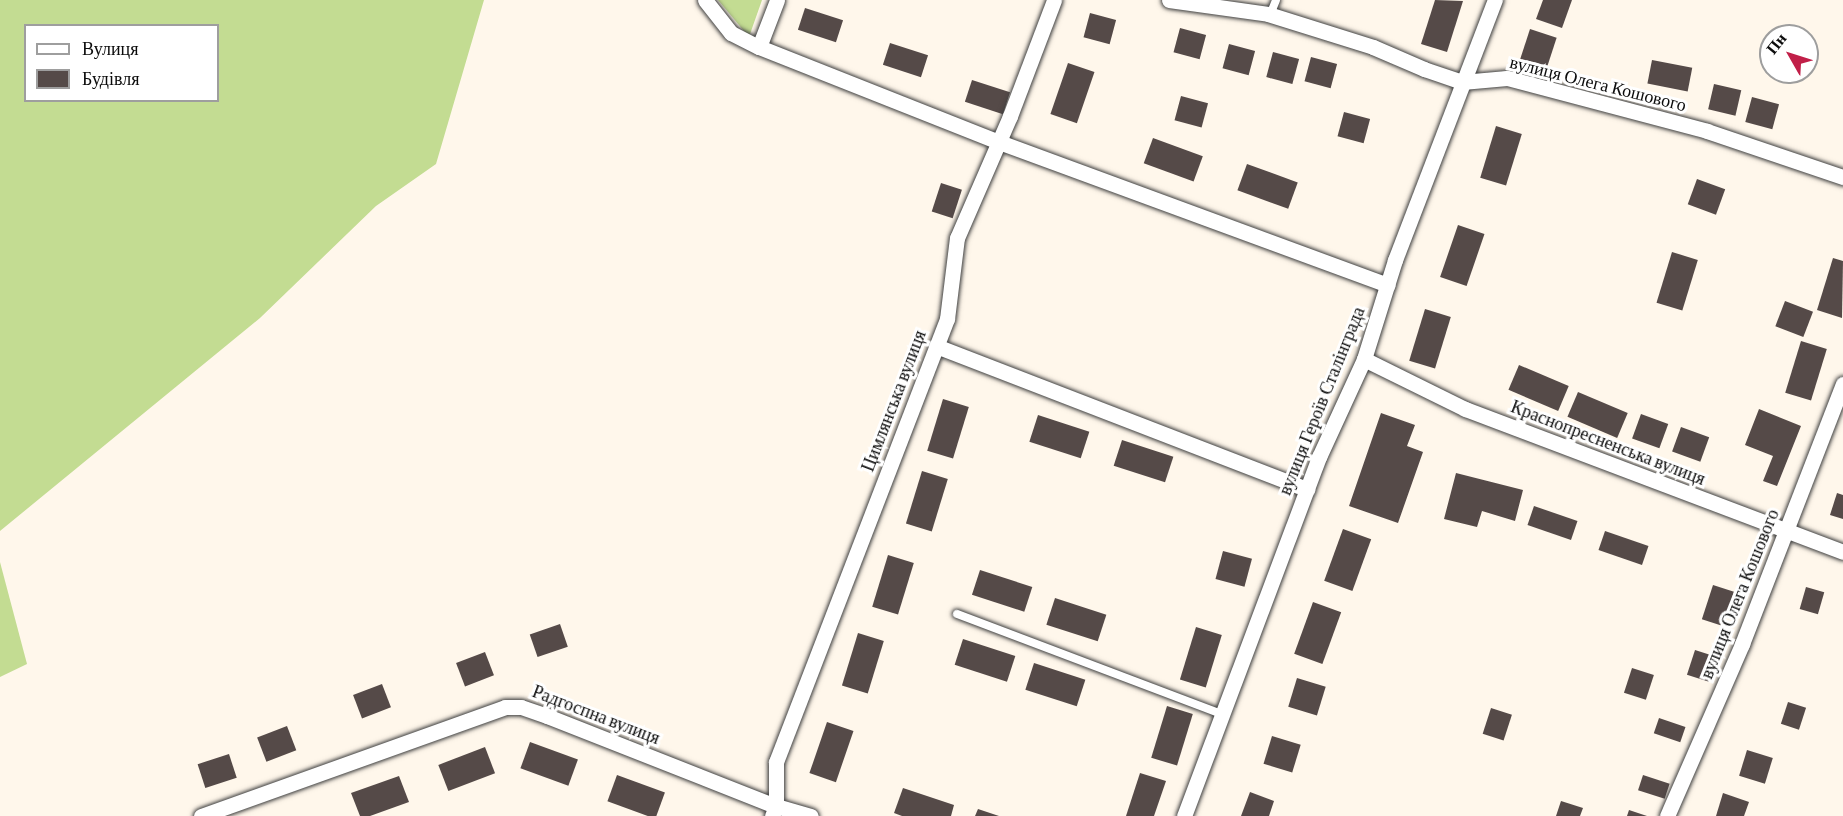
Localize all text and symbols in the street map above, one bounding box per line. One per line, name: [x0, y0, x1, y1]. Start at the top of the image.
legend: [24, 24, 219, 102]
north arrow: [1759, 24, 1819, 84]
text: Пн: [1763, 30, 1790, 57]
text: Вулиця: [82, 39, 139, 59]
street label: вулиця Олега Кошового: [1508, 52, 1688, 116]
text: Будівля: [82, 69, 139, 89]
street label: вулиця Героїв Сталінграда: [1274, 304, 1370, 498]
street label: Цимлянська вулиця: [857, 327, 931, 475]
street label: Краснопресненська вулиця: [1508, 396, 1708, 490]
street label: вулиця Олега Кошового: [1696, 506, 1784, 682]
street label: Радгоспна вулиця: [529, 681, 663, 749]

